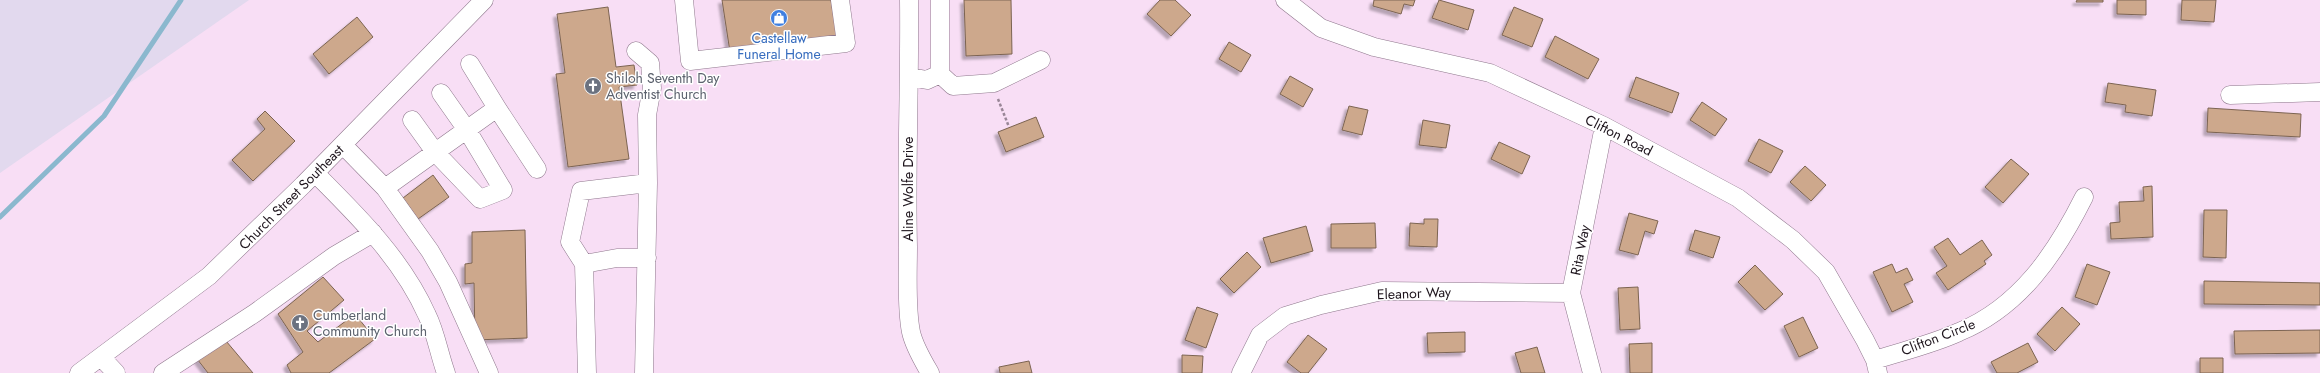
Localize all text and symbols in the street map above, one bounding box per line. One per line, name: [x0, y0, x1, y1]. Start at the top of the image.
shop icon: Castellaw Funeral Home: [769, 8, 789, 28]
place label: Castellaw Funeral Home: [737, 28, 821, 64]
place label: Shiloh Seventh Day Adventist Church: [606, 68, 720, 104]
church icon: Shiloh Seventh Day Adventist Church: [583, 76, 603, 96]
street label: Clifton Road: [1582, 109, 1656, 161]
street label: Aline Wolfe Drive: [898, 137, 918, 242]
street label: Church Street Southeast: [234, 140, 348, 254]
street label: Rita Way: [1565, 222, 1595, 277]
street label: Eleanor Way: [1377, 282, 1452, 304]
place label: Cumberland Community Church: [313, 305, 427, 341]
church icon: Cumberland Community Church: [290, 313, 310, 333]
street label: Clifton Circle: [1898, 314, 1978, 360]

